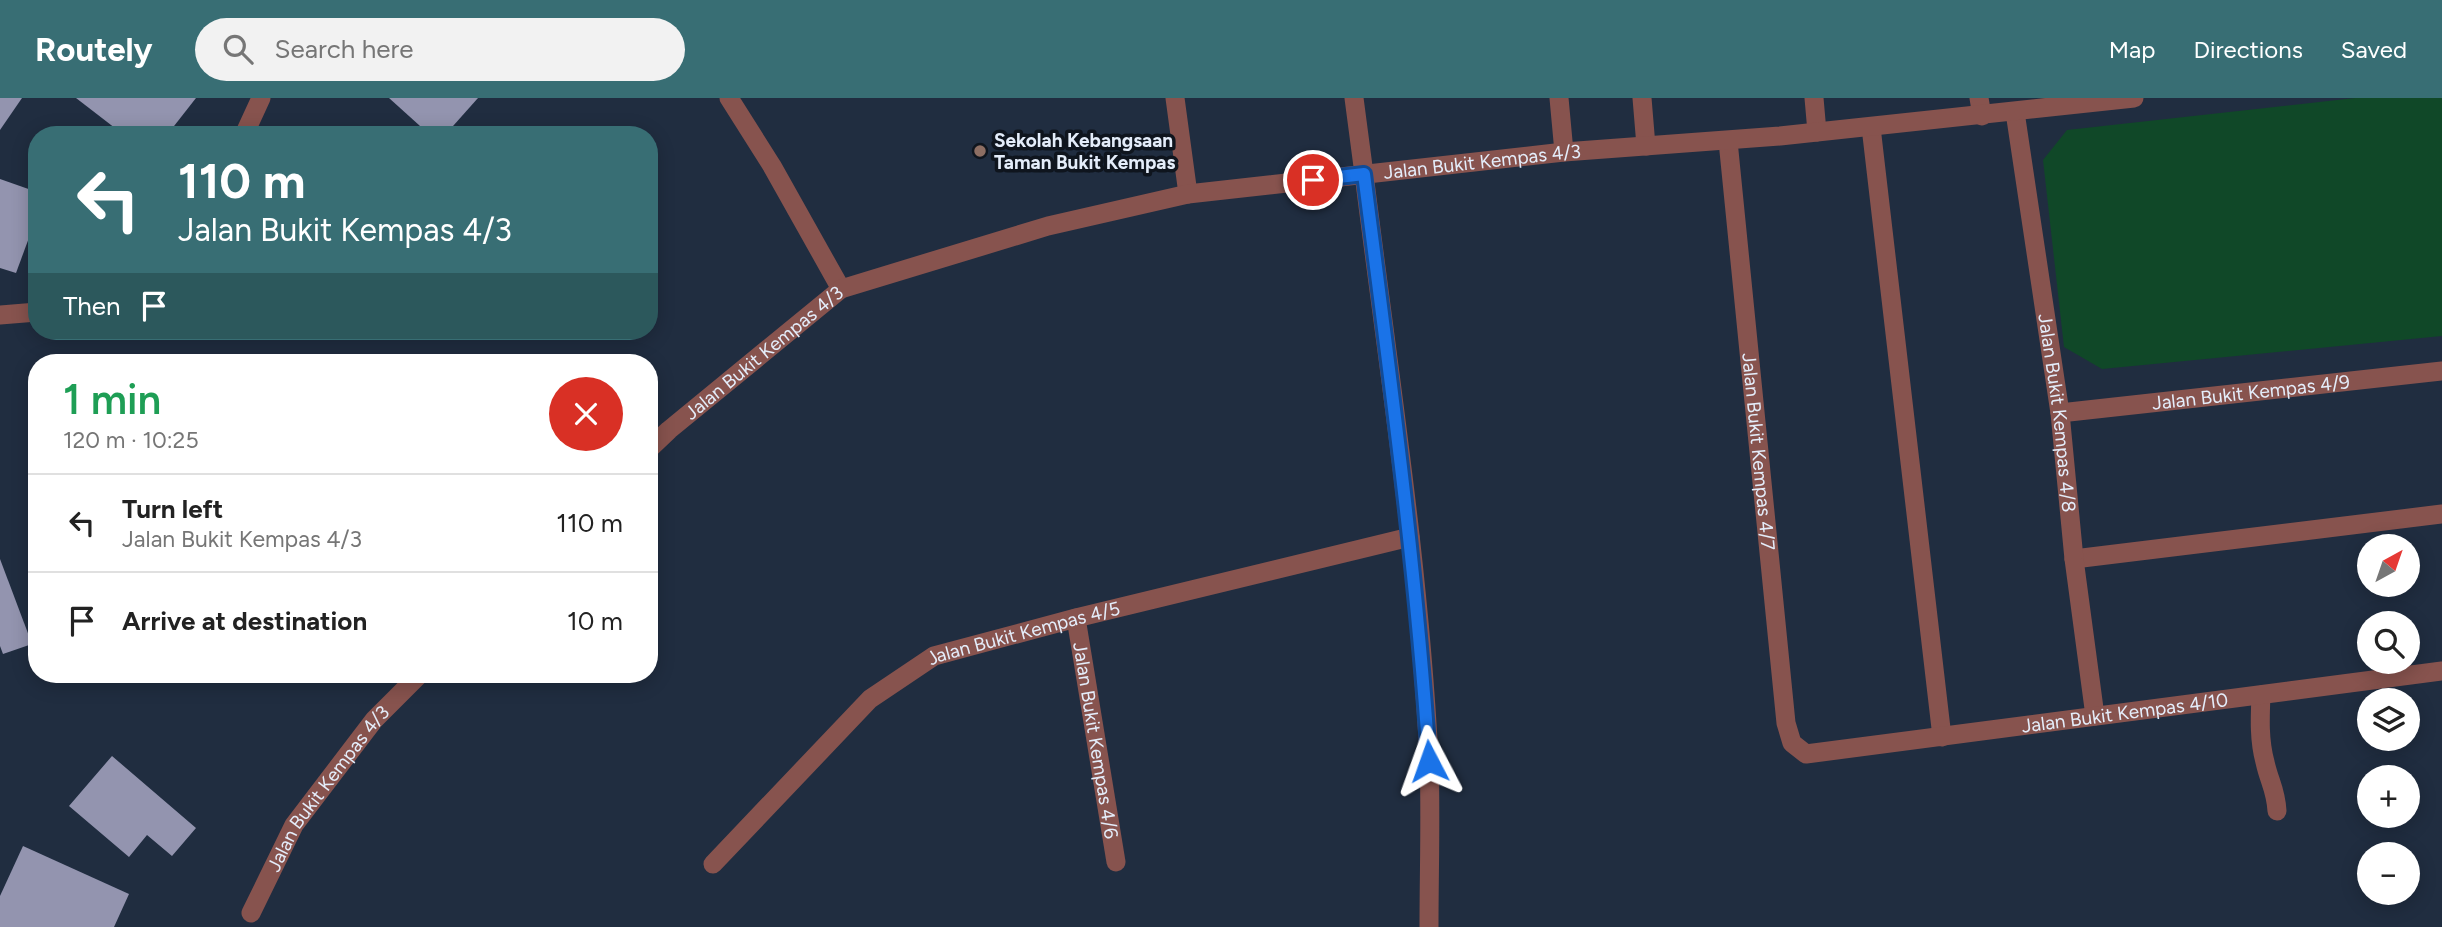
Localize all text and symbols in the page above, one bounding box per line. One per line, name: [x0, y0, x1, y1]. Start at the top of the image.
search box: [195, 18, 685, 81]
text: Routely: [35, 30, 153, 69]
icon: search: [219, 30, 257, 68]
text: Search here: [275, 33, 414, 65]
text: Map: [2109, 35, 2155, 64]
text: Directions: [2193, 35, 2303, 64]
text: Saved: [2341, 35, 2407, 64]
place label: Sekolah Kebangsaan Taman Bukit Kempas: [994, 129, 1175, 174]
street label: Jalan Bukit Kempas 4/3: [1382, 139, 1582, 184]
marker: Sekolah Kebangsaan Taman Bukit Kempas: [972, 143, 988, 159]
pin: [1283, 150, 1343, 210]
text: 110 m: [178, 151, 306, 210]
icon: left: [63, 154, 154, 245]
icon: arrive: [1294, 161, 1332, 199]
text: Jalan Bukit Kempas 4/3: [178, 211, 512, 249]
street label: Jalan Bukit Kempas 4/3: [680, 281, 848, 424]
icon: arrive: [135, 287, 173, 325]
text: Then: [63, 290, 121, 322]
street label: Jalan Bukit Kempas 4/8: [2034, 312, 2081, 513]
street label: Jalan Bukit Kempas 4/7: [1738, 352, 1780, 551]
street label: Jalan Bukit Kempas 4/9: [2151, 370, 2351, 414]
text: 1 min: [63, 374, 161, 425]
button: close: [549, 377, 623, 451]
text: 120 m · 10:25: [63, 426, 199, 454]
text: Turn left: [122, 493, 223, 525]
icon: left: [63, 504, 101, 542]
text: 110 m: [556, 507, 623, 539]
text: Jalan Bukit Kempas 4/3: [122, 525, 362, 553]
north arrow: [2357, 534, 2420, 597]
map controls: [2357, 534, 2420, 905]
street label: Jalan Bukit Kempas 4/5: [921, 596, 1122, 670]
icon: arrive: [63, 602, 101, 640]
text: Arrive at destination: [122, 605, 367, 637]
text: 10 m: [567, 605, 623, 637]
button: search: [2357, 611, 2420, 674]
street label: Jalan Bukit Kempas 4/6: [1069, 640, 1124, 841]
street label: Jalan Bukit Kempas 4/10: [2020, 688, 2229, 737]
button: layers: [2357, 688, 2420, 751]
street label: Jalan Bukit Kempas 4/3: [262, 700, 394, 875]
position arrow: [1392, 724, 1466, 798]
button: +: [2357, 765, 2420, 828]
button: −: [2357, 842, 2420, 905]

